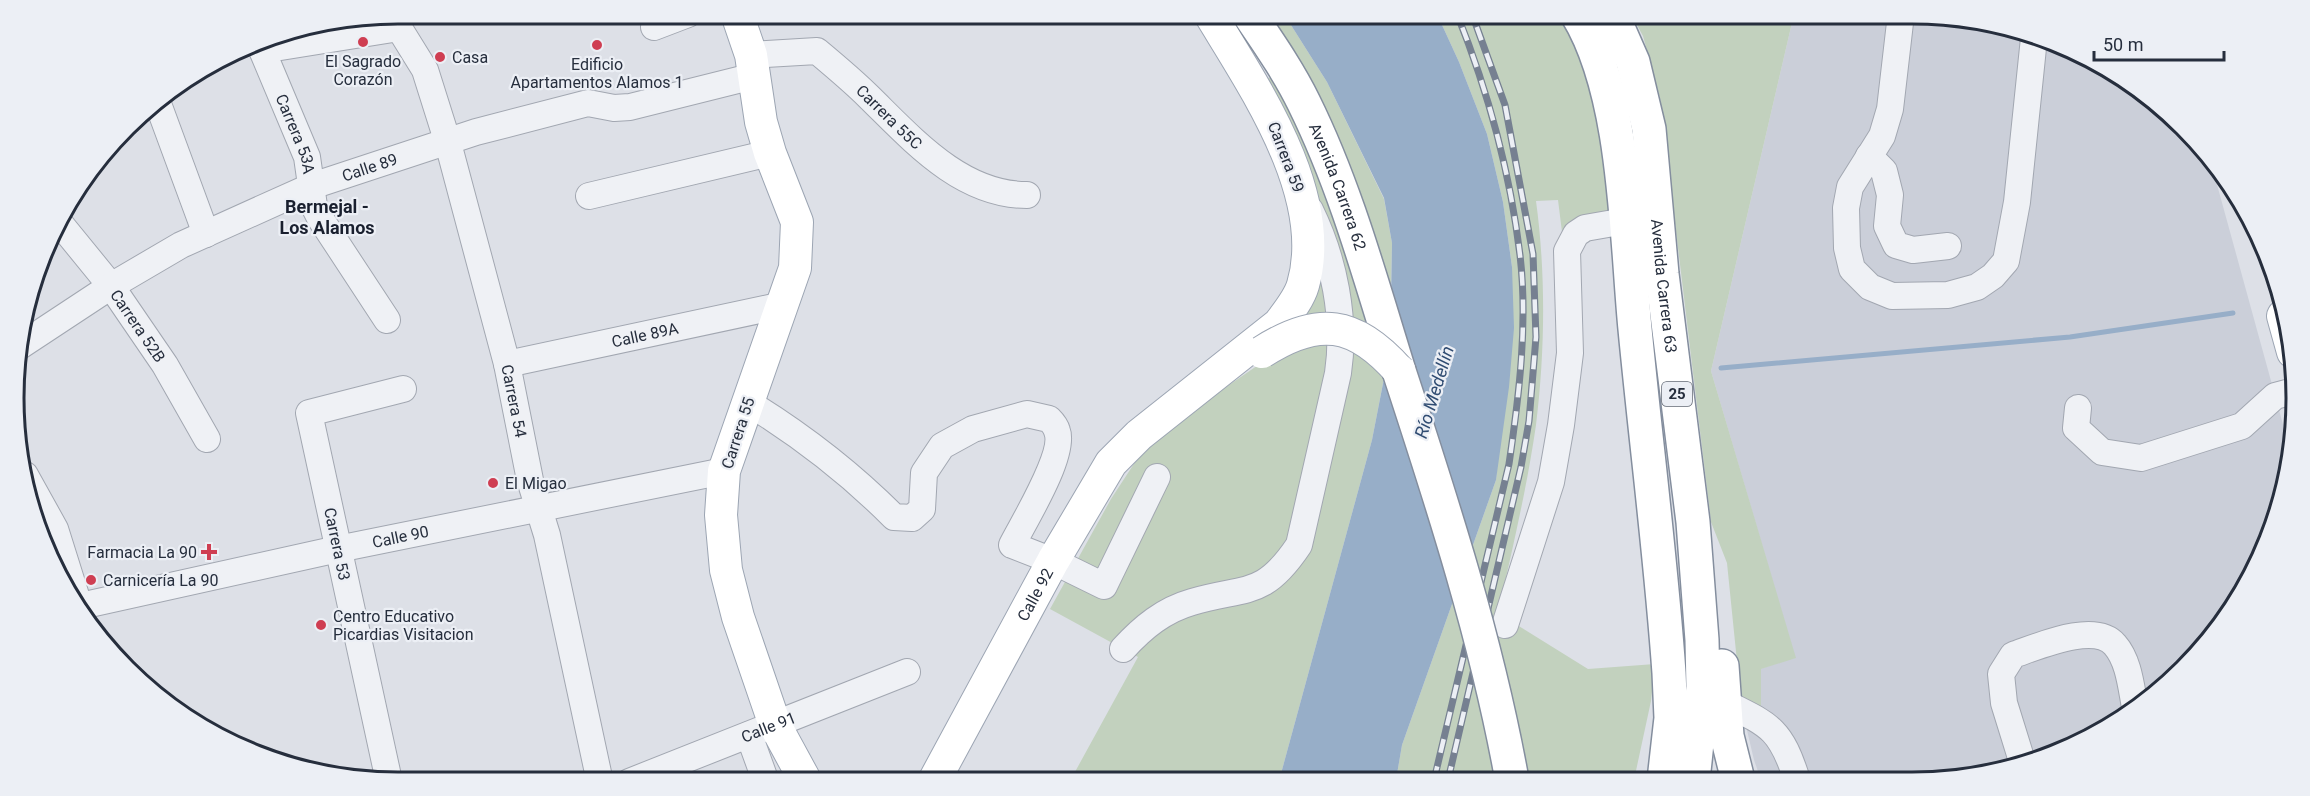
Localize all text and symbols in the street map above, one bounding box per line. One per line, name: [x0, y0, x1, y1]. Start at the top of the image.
scale bar: [2094, 24, 2224, 62]
text: 50 m: [2103, 34, 2143, 55]
marker: El Sagrado Corazón: [356, 35, 370, 49]
marker: Edificio Apartamentos Alamos 1: [590, 38, 604, 52]
place label: Casa: [452, 48, 488, 67]
marker: Casa: [433, 50, 447, 64]
place label: El Sagrado Corazón: [325, 52, 401, 89]
place label: Edificio Apartamentos Alamos 1: [510, 55, 684, 92]
street label: Carrera 55C: [853, 81, 926, 153]
street label: Carrera 53A: [272, 91, 319, 176]
street label: Carrera 59: [1264, 119, 1308, 195]
street label: Avenida Carrera 62: [1305, 120, 1371, 253]
street label: Calle 89: [339, 149, 400, 185]
district label: Bermejal - Los Alamos: [279, 196, 375, 238]
street label: Avenida Carrera 63: [1648, 218, 1681, 354]
street label: Carrera 52B: [107, 286, 170, 366]
street label: Calle 89A: [610, 318, 681, 351]
water label: Río Medellín: [1410, 343, 1458, 441]
street label: Carrera 54: [498, 363, 531, 439]
road number: 25: [1662, 382, 1692, 406]
street label: Carrera 55: [718, 395, 758, 471]
place label: El Migao: [505, 474, 567, 493]
marker: El Migao: [486, 476, 500, 490]
street label: Carrera 53: [320, 506, 354, 582]
street label: Calle 90: [370, 521, 430, 551]
place label: Farmacia La 90: [87, 543, 197, 562]
marker: Farmacia La 90: [202, 545, 216, 559]
street label: Calle 92: [1013, 565, 1057, 624]
place label: Carnicería La 90: [103, 571, 218, 590]
marker: Carnicería La 90: [84, 573, 98, 587]
place label: Centro Educativo Picardias Visitacion: [333, 607, 474, 644]
marker: Centro Educativo Picardias Visitacion: [314, 618, 328, 632]
street label: Calle 91: [738, 707, 799, 746]

